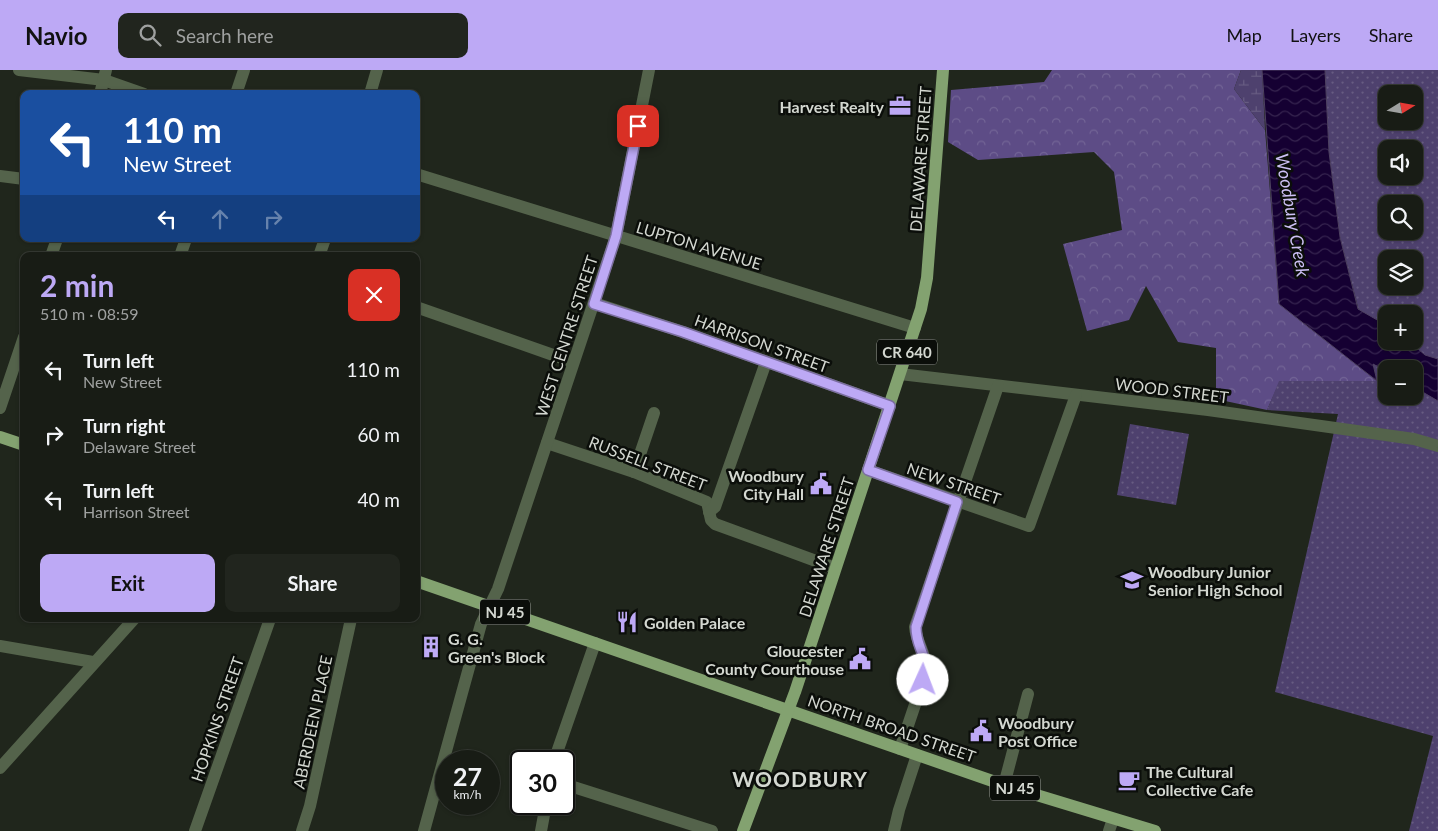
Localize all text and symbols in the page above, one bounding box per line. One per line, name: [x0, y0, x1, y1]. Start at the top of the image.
search box: [118, 13, 468, 58]
text: Navio: [25, 21, 88, 50]
icon: search: [136, 21, 164, 49]
text: Search here: [176, 24, 274, 47]
text: Map: [1226, 24, 1262, 46]
text: Layers: [1290, 24, 1341, 46]
text: Share: [1369, 24, 1413, 46]
street label: DELAWARE STREET: [905, 85, 935, 232]
north arrow: [1378, 85, 1422, 130]
map controls: [1378, 85, 1423, 405]
office icon: Harvest Realty: [887, 93, 913, 119]
place label: Harvest Realty: [779, 97, 885, 116]
pin: [617, 105, 659, 147]
text: 110 m: [123, 108, 222, 150]
icon: left: [40, 110, 105, 175]
icon: arrive: [624, 112, 652, 140]
button: sound: [1378, 140, 1423, 185]
text: New Street: [123, 150, 231, 177]
water label: Woodbury Creek: [1271, 152, 1315, 279]
button: search: [1378, 195, 1423, 240]
icon: left: [153, 205, 181, 233]
icon: ahead: [206, 205, 234, 233]
icon: right: [259, 205, 287, 233]
street label: LUPTON AVENUE: [634, 217, 764, 273]
button: layers: [1378, 250, 1423, 295]
street label: WEST CENTRE STREET: [531, 252, 601, 419]
text: 2 min: [40, 267, 114, 303]
button: close: [348, 269, 400, 321]
text: 510 m · 08:59: [40, 304, 139, 323]
button: +: [1378, 305, 1423, 350]
street label: HARRISON STREET: [692, 310, 832, 376]
road number: CR 640: [877, 340, 937, 364]
text: Turn left: [83, 349, 154, 372]
icon: left: [40, 356, 68, 384]
text: 110 m: [346, 358, 400, 381]
button: −: [1378, 360, 1423, 405]
text: New Street: [83, 372, 162, 391]
street label: WOOD STREET: [1114, 374, 1230, 406]
text: Turn right: [83, 414, 165, 437]
icon: right: [40, 421, 68, 449]
text: 60 m: [357, 423, 400, 446]
street label: RUSSELL STREET: [586, 432, 710, 494]
text: Delaware Street: [83, 437, 196, 456]
street label: NEW STREET: [905, 458, 1004, 508]
place label: Woodbury City Hall: [728, 466, 805, 503]
public building icon: Woodbury City Hall: [808, 471, 834, 497]
street label: DELAWARE STREET: [794, 474, 858, 619]
text: Turn left: [83, 479, 154, 502]
icon: left: [40, 486, 68, 514]
text: 40 m: [357, 488, 400, 511]
text: Harrison Street: [83, 502, 190, 521]
button: Exit: [40, 554, 215, 612]
button: Share: [225, 554, 400, 612]
place label: Woodbury Junior Senior High School: [1148, 562, 1283, 599]
school or university icon: Woodbury Junior Senior High School: [1119, 567, 1145, 593]
road number: NJ 45: [480, 600, 530, 624]
restaurant icon: Golden Palace: [614, 609, 640, 635]
place label: Golden Palace: [644, 613, 746, 632]
place label: G. G. Green's Block: [448, 629, 545, 666]
building icon: G. G. Green's Block: [418, 634, 444, 660]
place label: Gloucester County Courthouse: [705, 641, 844, 678]
public building icon: Gloucester County Courthouse: [847, 646, 873, 672]
position arrow: [896, 653, 948, 705]
street label: HOPKINS STREET: [187, 654, 247, 784]
street label: ABERDEEN PLACE: [289, 654, 335, 790]
street label: NORTH BROAD STREET: [806, 690, 979, 766]
place label: Woodbury Post Office: [998, 713, 1078, 750]
public building icon: Woodbury Post Office: [968, 718, 994, 744]
speed limit sign: 30: [510, 750, 575, 815]
text: 27: [453, 761, 482, 791]
place label: The Cultural Collective Cafe: [1146, 762, 1254, 799]
district label: WOODBURY: [732, 766, 868, 791]
cafe icon: The Cultural Collective Cafe: [1116, 767, 1142, 793]
road number: NJ 45: [990, 776, 1040, 800]
text: km/h: [453, 787, 482, 802]

